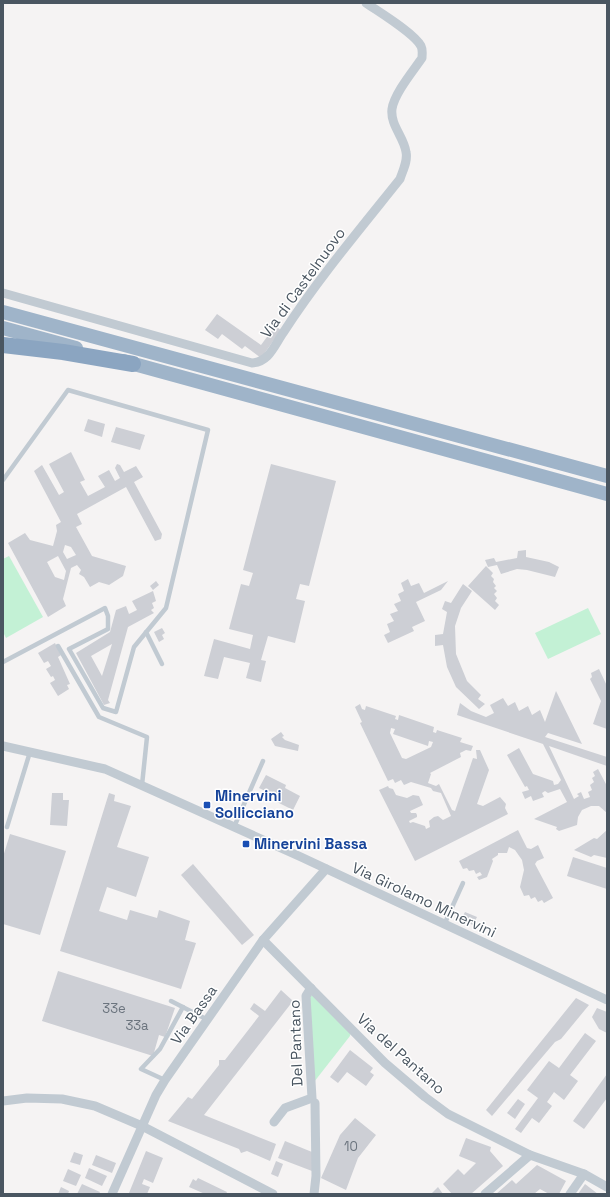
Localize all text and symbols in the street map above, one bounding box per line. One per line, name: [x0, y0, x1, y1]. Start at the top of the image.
street label: Via di Castelnuovo: [256, 224, 349, 342]
place label: Minervini Sollicciano: [215, 786, 294, 822]
marker: Minervini Sollicciano: [202, 800, 212, 810]
place label: Minervini Bassa: [254, 834, 368, 853]
marker: Minervini Bassa: [241, 839, 251, 849]
street label: Via Girolamo Minervini: [349, 858, 499, 941]
street label: Via Bassa: [166, 981, 221, 1048]
street label: Del Pantano: [284, 999, 307, 1087]
house number: 33e: [102, 1000, 126, 1017]
street label: Via del Pantano: [353, 1009, 449, 1098]
house number: 33a: [125, 1017, 149, 1034]
house number: 10: [344, 1138, 358, 1155]

